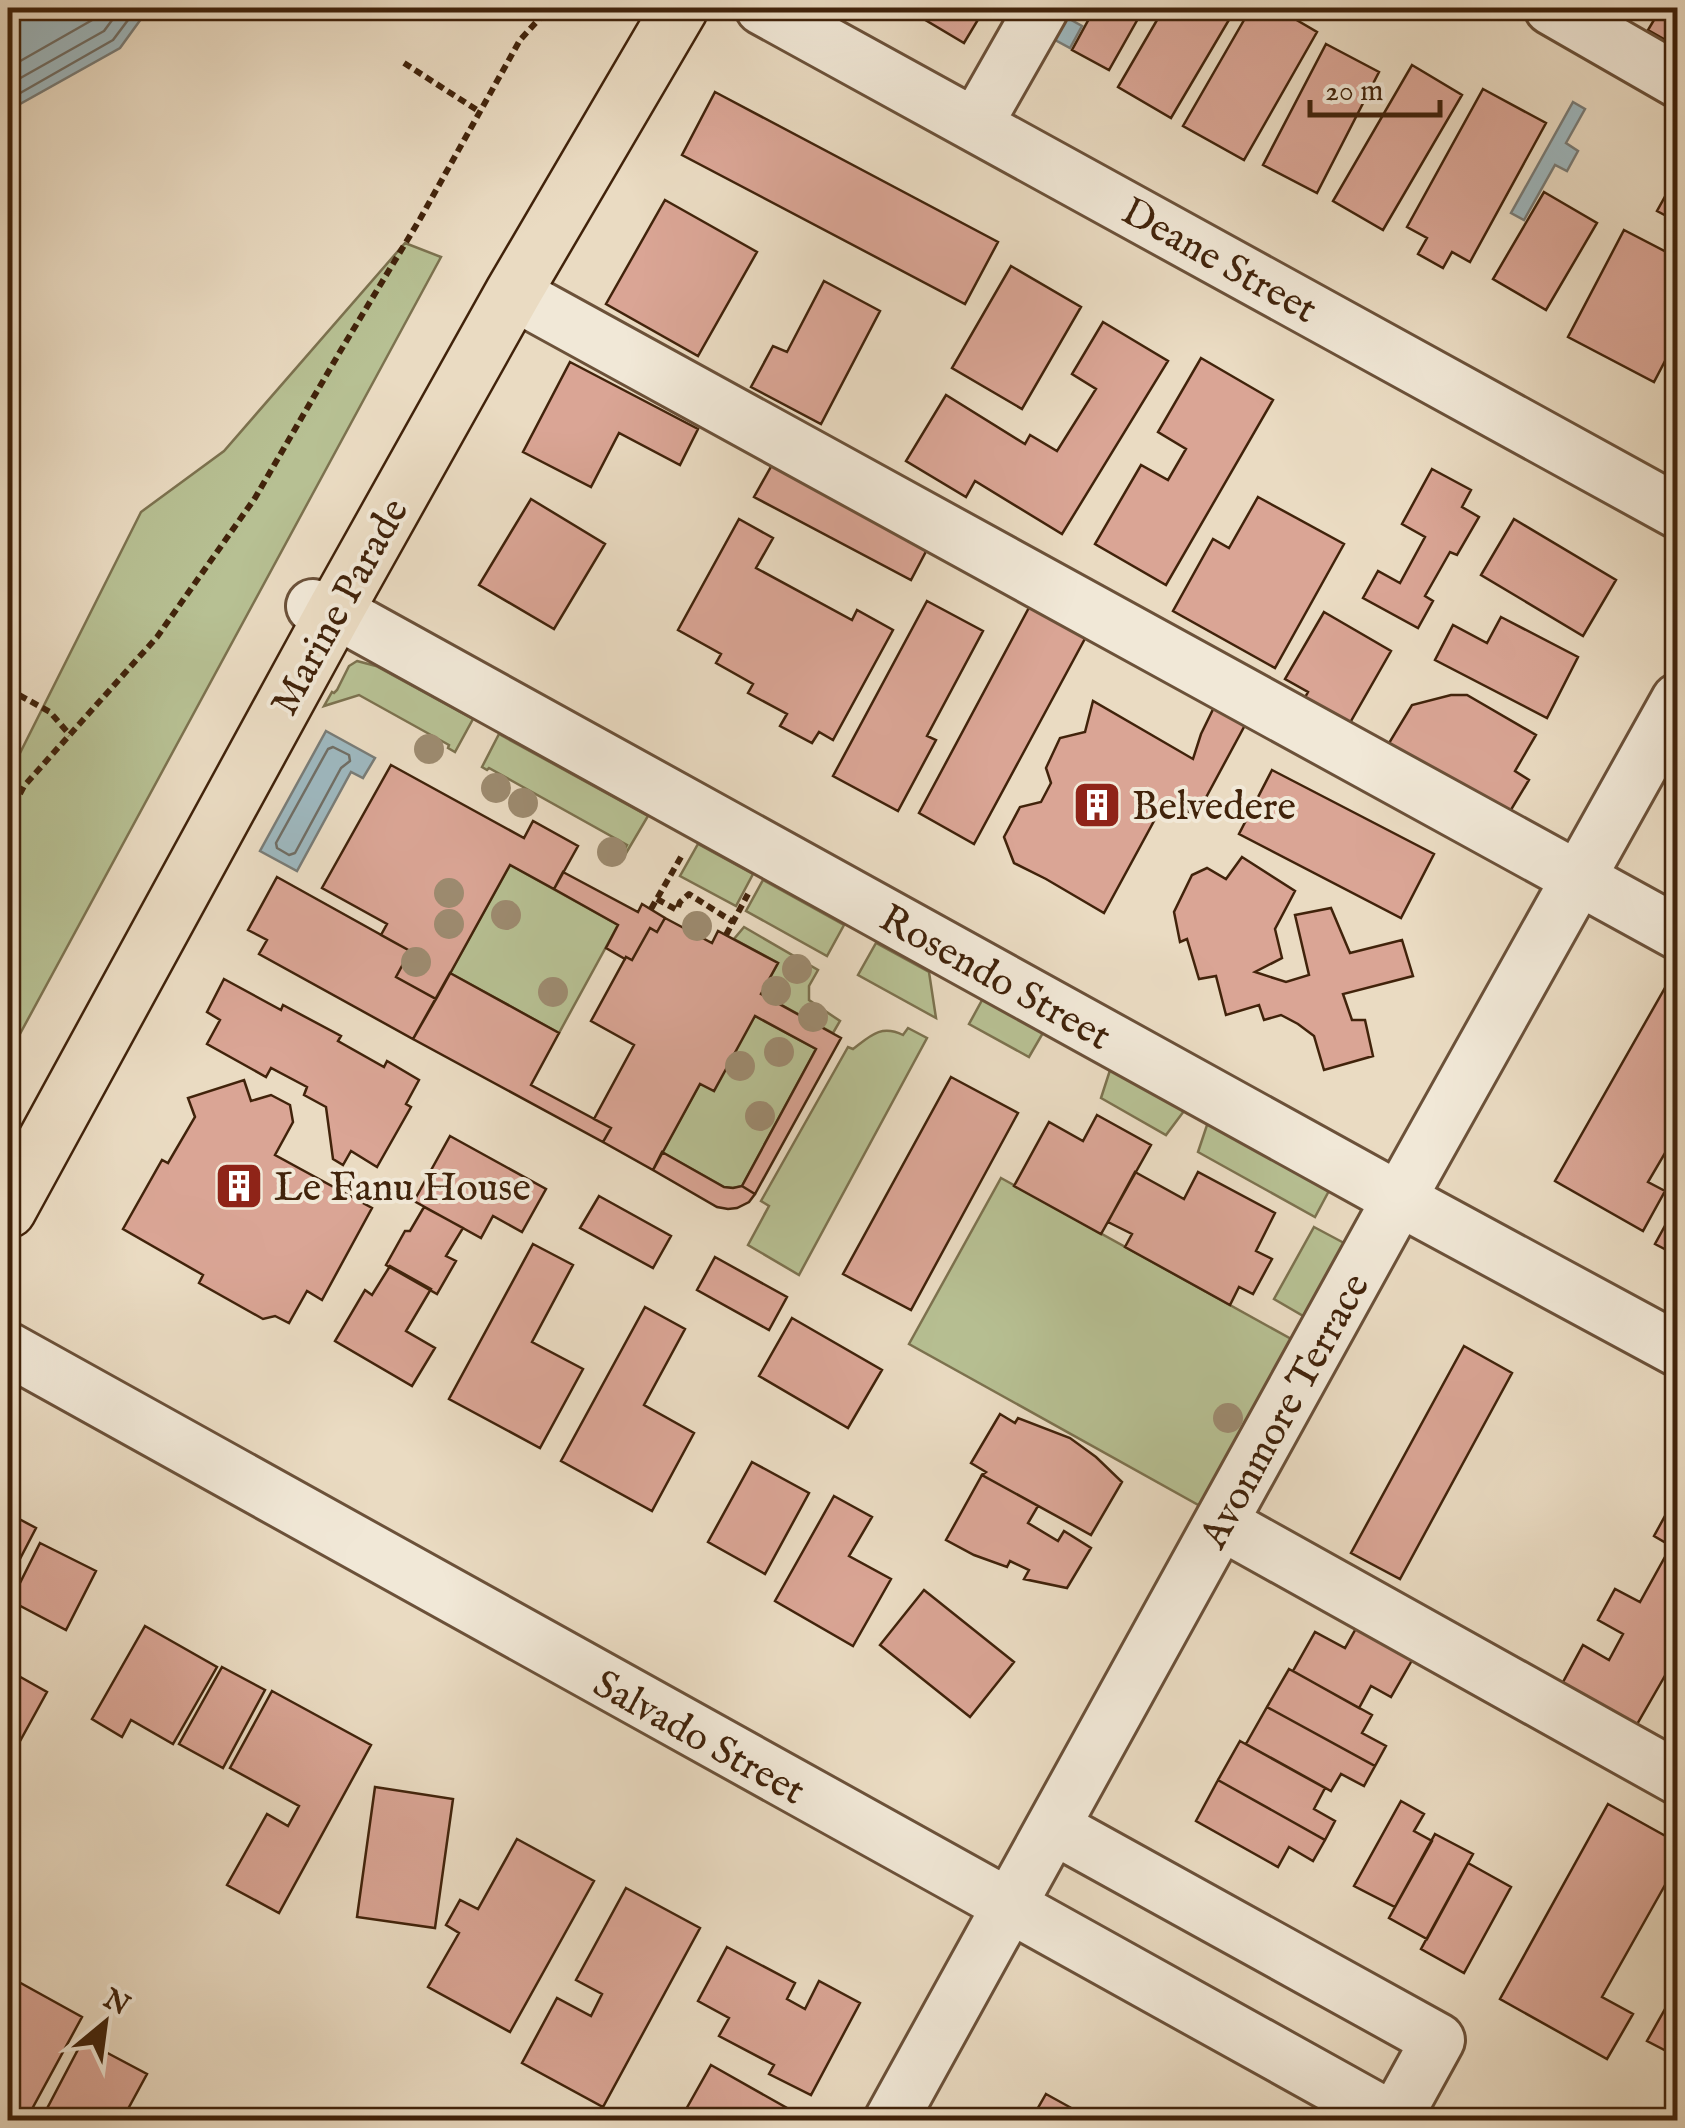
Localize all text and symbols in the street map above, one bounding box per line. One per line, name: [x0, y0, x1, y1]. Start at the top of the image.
scale bar: [1310, 55, 1440, 117]
text: 20 m: [1325, 73, 1384, 111]
street label: Deane Street: [1112, 188, 1325, 337]
street label: Marine Parade: [260, 490, 422, 725]
building icon: Belvedere: [1071, 779, 1123, 831]
place label: Belvedere: [1132, 783, 1296, 834]
street label: Rosendo Street: [870, 895, 1119, 1064]
building icon: Le Fanu House: [213, 1160, 265, 1212]
place label: Le Fanu House: [274, 1164, 531, 1215]
street label: Avonmore Terrace: [1189, 1265, 1383, 1559]
street label: Salvado Street: [584, 1660, 813, 1818]
north arrow: [55, 1973, 155, 2073]
text: N: [96, 1982, 135, 2025]

